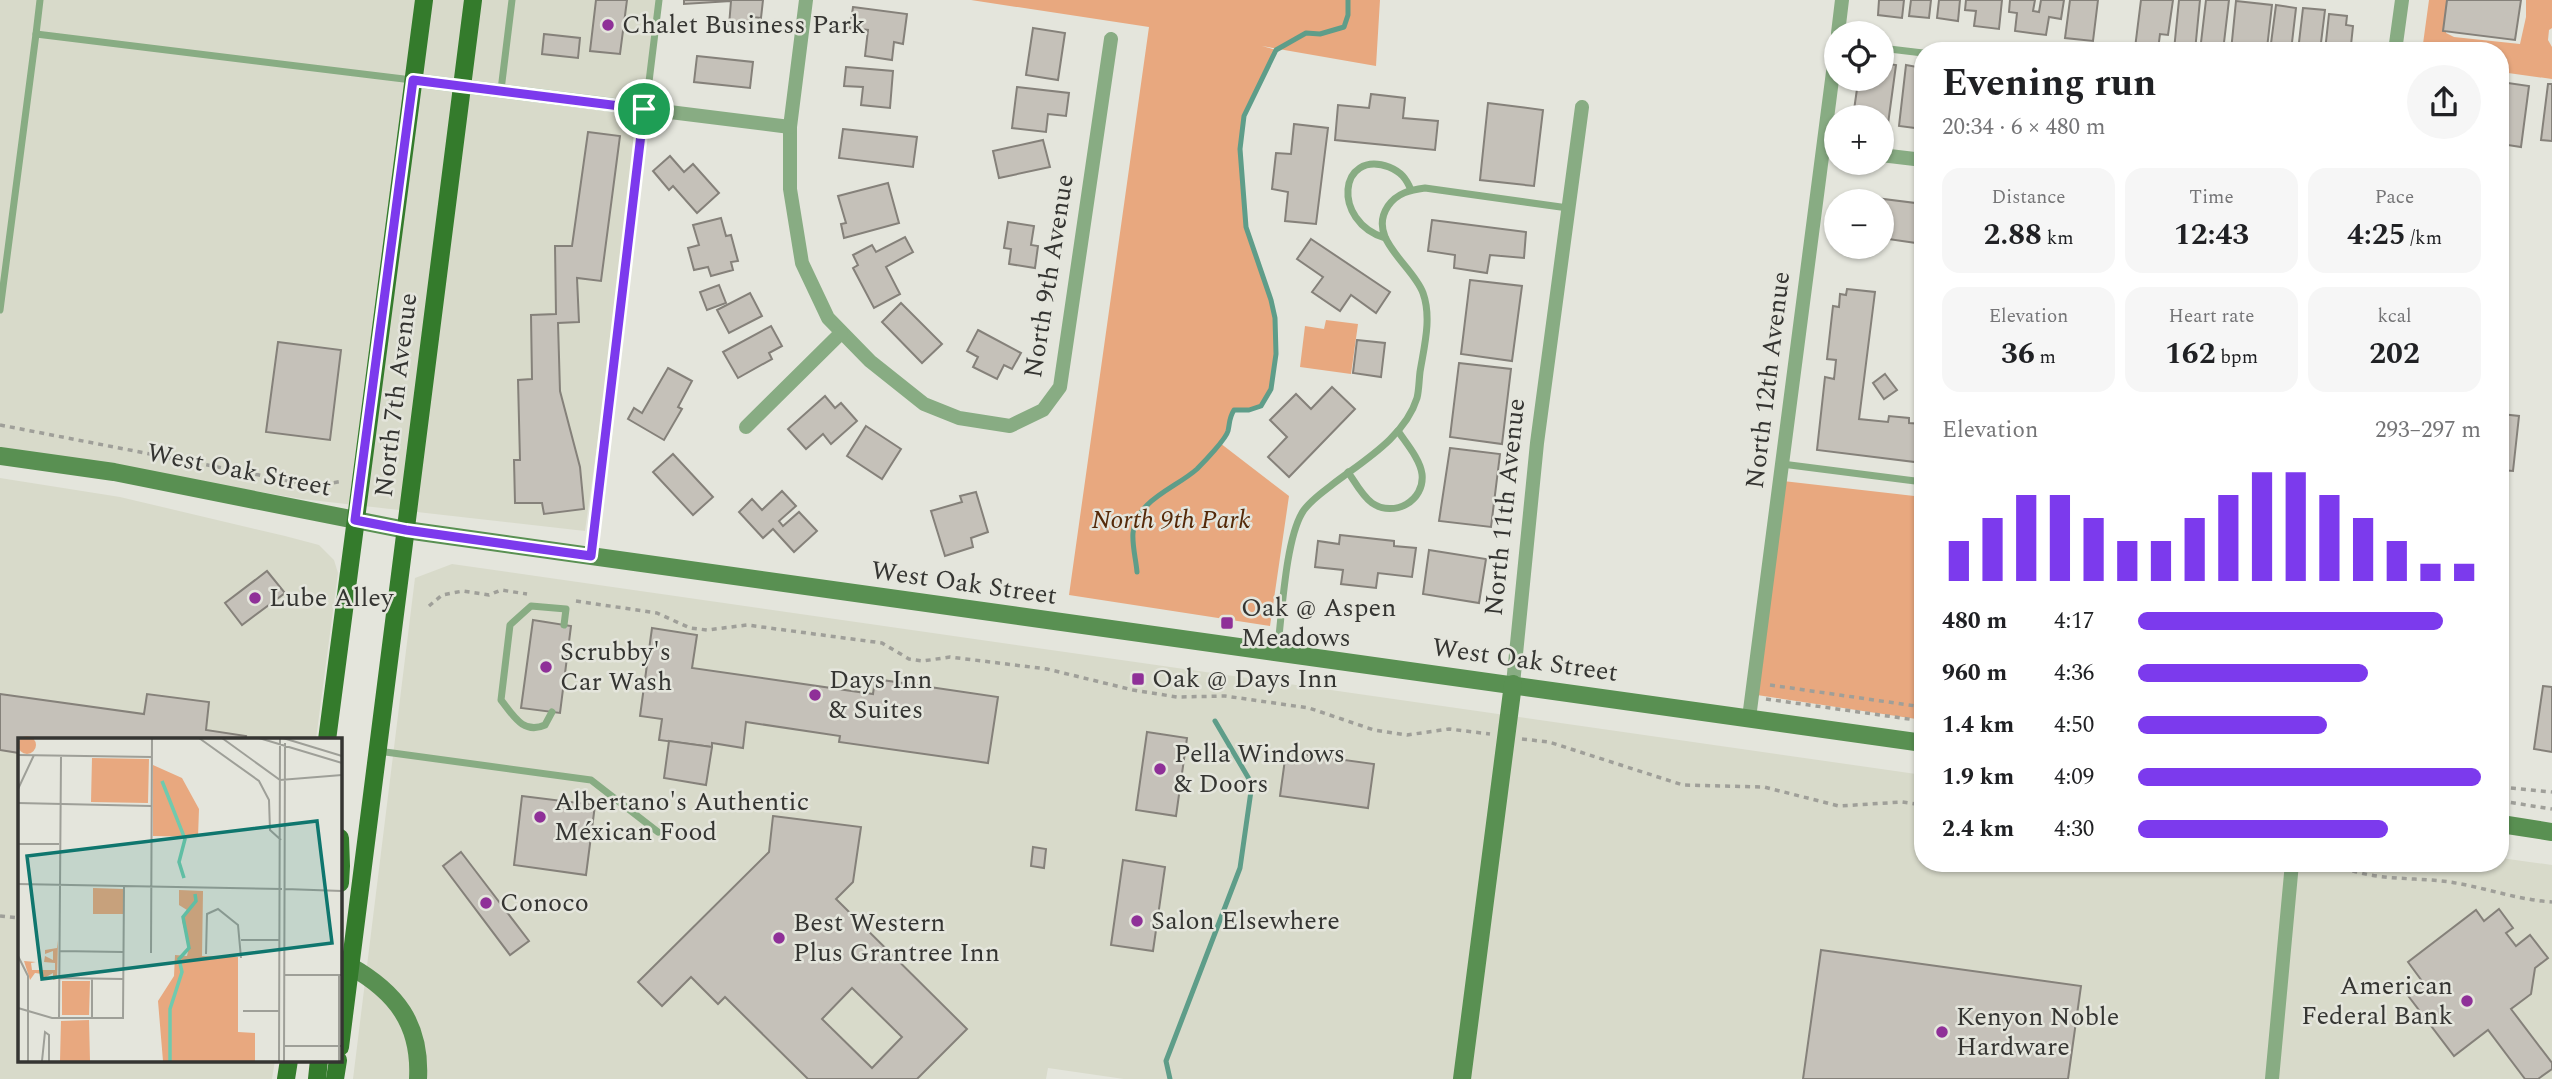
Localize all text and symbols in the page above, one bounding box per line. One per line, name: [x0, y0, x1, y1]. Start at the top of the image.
place label: Chalet Business Park: [622, 5, 866, 45]
marker: Chalet Business Park: [600, 17, 616, 33]
map controls: [1824, 21, 1894, 259]
button: locate: [1824, 21, 1894, 91]
text: Evening run: [1942, 55, 2156, 113]
button: share: [2407, 65, 2481, 139]
pin: [614, 79, 674, 139]
icon: arrive: [625, 90, 663, 128]
button: +: [1824, 105, 1894, 175]
text: 20:34 · 6 × 480 m: [1942, 110, 2106, 145]
street label: North 9th Avenue: [1013, 171, 1085, 381]
text: Distance: [1991, 183, 2066, 212]
text: Time: [2189, 183, 2234, 212]
text: Pace: [2375, 183, 2414, 212]
button: −: [1824, 189, 1894, 259]
text: 2.88: [1983, 212, 2042, 258]
text: 12:43: [2174, 212, 2249, 258]
text: 4:25: [2347, 212, 2406, 258]
text: km: [2042, 224, 2074, 253]
text: /km: [2406, 224, 2442, 253]
street label: North 12th Avenue: [1735, 269, 1801, 491]
street label: North 7th Avenue: [364, 291, 428, 499]
text: Elevation: [1989, 302, 2068, 331]
text: Heart rate: [2169, 302, 2254, 331]
text: kcal: [2377, 302, 2412, 331]
text: 36: [2001, 331, 2035, 377]
text: 162: [2165, 331, 2215, 377]
text: 202: [2369, 331, 2420, 377]
text: m: [2035, 343, 2056, 372]
text: bpm: [2215, 343, 2258, 372]
street label: North 11th Avenue: [1474, 396, 1536, 618]
text: Elevation: [1942, 413, 2038, 448]
text: 293–297 m: [2375, 413, 2481, 448]
street label: West Oak Street: [143, 433, 335, 507]
park label: North 9th Park: [1091, 500, 1251, 540]
street label: West Oak Street: [869, 550, 1059, 616]
place label: Lube Alley: [269, 578, 395, 618]
place label: Oak @ Aspen Meadows: [1241, 588, 1396, 658]
marker: Lube Alley: [247, 590, 263, 606]
text: 480 m: [1942, 604, 2007, 639]
text: 4:17: [2054, 604, 2094, 639]
marker: Oak @ Aspen Meadows: [1219, 615, 1235, 631]
street label: West Oak Street: [1430, 627, 1620, 693]
place label: Scrubby's Car Wash: [560, 632, 672, 702]
text: 960 m: [1942, 656, 2007, 691]
text: 4:36: [2054, 656, 2094, 691]
marker: Scrubby's Car Wash: [538, 659, 554, 675]
place label: Oak @ Days Inn: [1152, 659, 1338, 699]
place label: Days Inn & Suites: [829, 660, 932, 730]
marker: Oak @ Days Inn: [1130, 671, 1146, 687]
marker: Days Inn & Suites: [807, 687, 823, 703]
text: 1.4 km: [1942, 708, 2014, 743]
text: 4:50: [2054, 708, 2094, 743]
place label: Pella Windows & Doors: [1174, 734, 1345, 804]
inset map: [18, 738, 341, 1062]
text: 1.9 km: [1942, 760, 2014, 795]
text: 4:09: [2054, 760, 2094, 795]
marker: Pella Windows & Doors: [1152, 761, 1168, 777]
place label: Albertano's Authentic Méxican Food: [554, 782, 809, 852]
marker: Albertano's Authentic Méxican Food: [532, 809, 548, 825]
text: 2.4 km: [1942, 812, 2014, 847]
text: 4:30: [2054, 812, 2094, 847]
place label: Conoco: [500, 883, 589, 923]
marker: Conoco: [478, 895, 494, 911]
place label: Salon Elsewhere: [1151, 901, 1340, 941]
place label: Best Western Plus Grantree Inn: [793, 903, 1000, 973]
marker: Salon Elsewhere: [1129, 913, 1145, 929]
marker: Best Western Plus Grantree Inn: [771, 930, 787, 946]
place label: American Federal Bank: [2301, 966, 2453, 1036]
marker: American Federal Bank: [2459, 993, 2475, 1009]
place label: Kenyon Noble Hardware: [1956, 997, 2119, 1067]
marker: Kenyon Noble Hardware: [1934, 1024, 1950, 1040]

